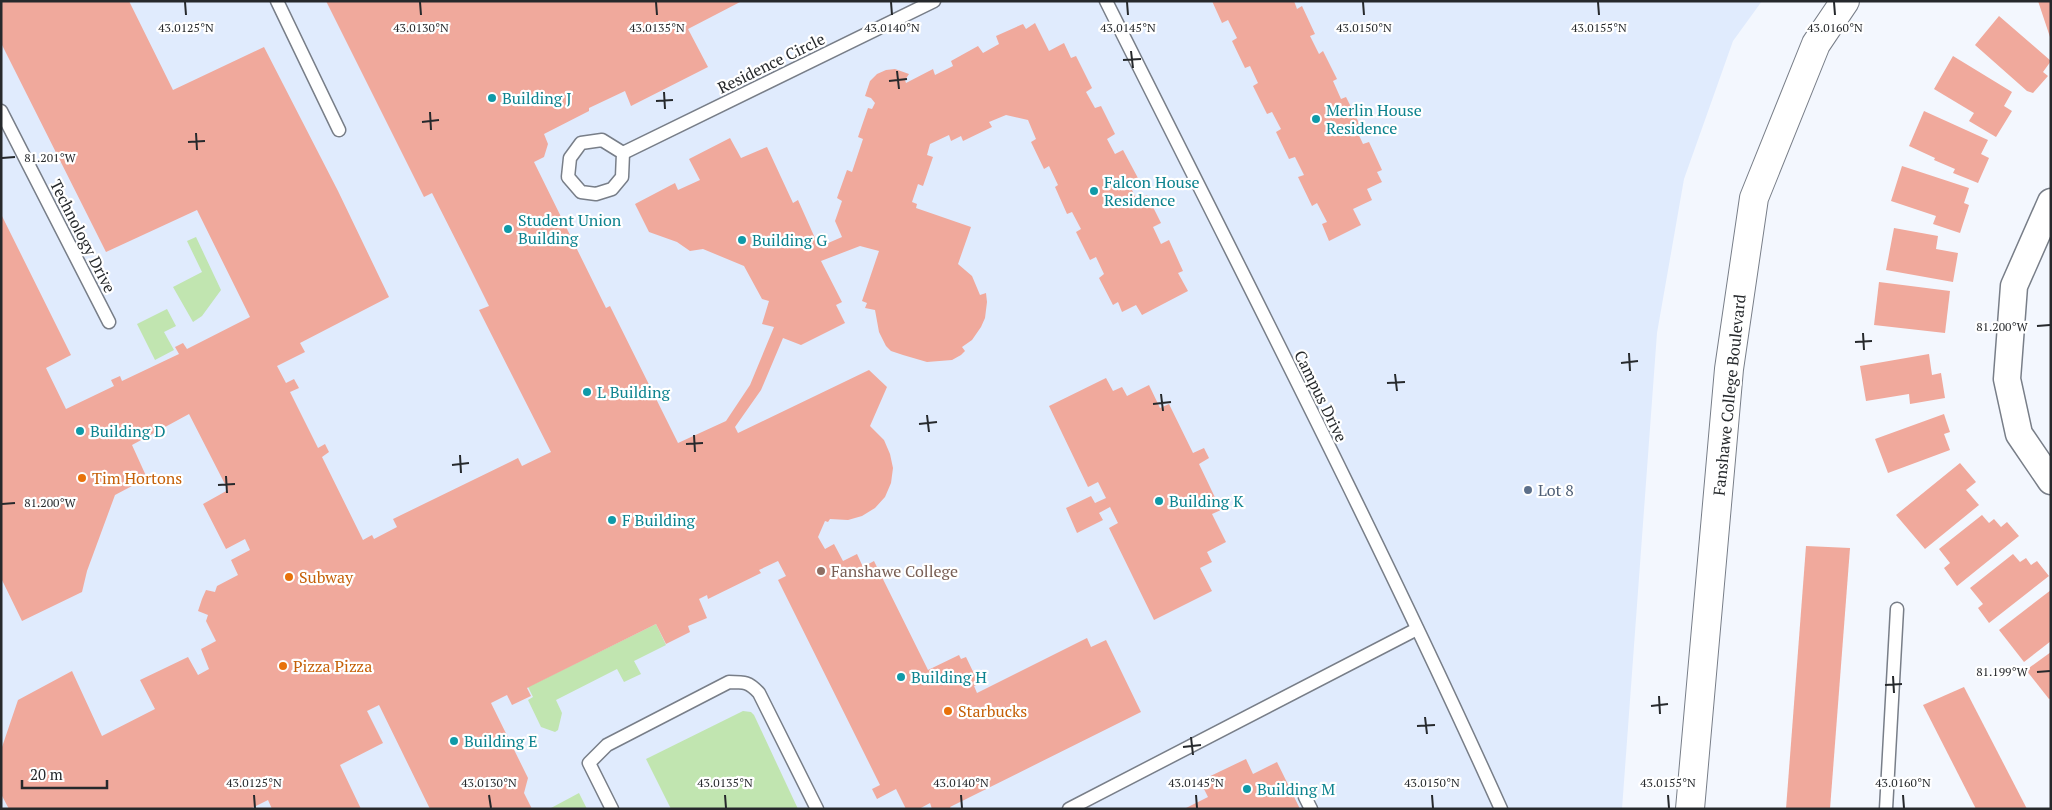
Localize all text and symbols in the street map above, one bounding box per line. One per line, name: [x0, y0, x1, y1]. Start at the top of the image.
text: 43.0125°N: [158, 20, 214, 35]
text: 43.0130°N: [393, 20, 449, 35]
text: 43.0135°N: [629, 20, 685, 35]
text: 43.0140°N: [864, 20, 920, 35]
text: 43.0145°N: [1100, 20, 1156, 35]
text: 43.0150°N: [1336, 20, 1392, 35]
text: 43.0155°N: [1571, 20, 1627, 35]
text: 43.0160°N: [1807, 20, 1863, 35]
street label: Residence Circle: [714, 28, 828, 98]
place label: Building J: [502, 87, 572, 109]
marker: Building J: [486, 92, 498, 104]
place label: Merlin House Residence: [1326, 99, 1422, 139]
marker: Merlin House Residence: [1310, 113, 1322, 125]
text: 81.201°W: [24, 150, 77, 165]
place label: Falcon House Residence: [1104, 171, 1200, 211]
street label: Technology Drive: [45, 176, 121, 296]
marker: Falcon House Residence: [1088, 185, 1100, 197]
place label: Student Union Building: [518, 209, 622, 249]
marker: Student Union Building: [502, 223, 514, 235]
place label: Building G: [752, 229, 827, 251]
marker: Building G: [736, 234, 748, 246]
street label: Fanshawe College Boulevard: [1707, 293, 1751, 497]
text: 81.200°W: [1976, 319, 2029, 334]
street label: Campus Drive: [1289, 346, 1353, 446]
place label: L Building: [597, 381, 671, 403]
marker: L Building: [581, 386, 593, 398]
place label: Building D: [90, 420, 166, 442]
marker: Building D: [74, 425, 86, 437]
place label: Tim Hortons: [92, 467, 182, 489]
marker: Tim Hortons: [76, 472, 88, 484]
place label: Lot 8: [1538, 479, 1574, 501]
marker: Lot 8: [1522, 484, 1534, 496]
place label: Building K: [1169, 490, 1244, 512]
text: 81.200°W: [24, 495, 77, 510]
marker: Building K: [1153, 495, 1165, 507]
place label: F Building: [622, 509, 695, 531]
marker: F Building: [606, 514, 618, 526]
place label: Fanshawe College: [831, 560, 958, 582]
marker: Fanshawe College: [815, 565, 827, 577]
place label: Subway: [299, 566, 354, 588]
marker: Subway: [283, 571, 295, 583]
place label: Pizza Pizza: [293, 655, 372, 677]
marker: Pizza Pizza: [277, 660, 289, 672]
text: 81.199°W: [1976, 664, 2029, 679]
place label: Building H: [911, 666, 987, 688]
marker: Building H: [895, 671, 907, 683]
place label: Starbucks: [958, 700, 1027, 722]
marker: Starbucks: [942, 705, 954, 717]
place label: Building E: [464, 730, 537, 752]
marker: Building E: [448, 735, 460, 747]
scale bar: [22, 758, 108, 790]
text: 20 m: [30, 764, 63, 784]
text: 43.0125°N: [226, 775, 282, 790]
text: 43.0130°N: [461, 775, 517, 790]
text: 43.0135°N: [697, 775, 753, 790]
text: 43.0140°N: [933, 775, 989, 790]
text: 43.0145°N: [1168, 775, 1224, 790]
text: 43.0150°N: [1404, 775, 1460, 790]
text: 43.0155°N: [1640, 775, 1696, 790]
text: 43.0160°N: [1875, 775, 1931, 790]
place label: Building M: [1257, 778, 1335, 800]
marker: Building M: [1241, 783, 1253, 795]

